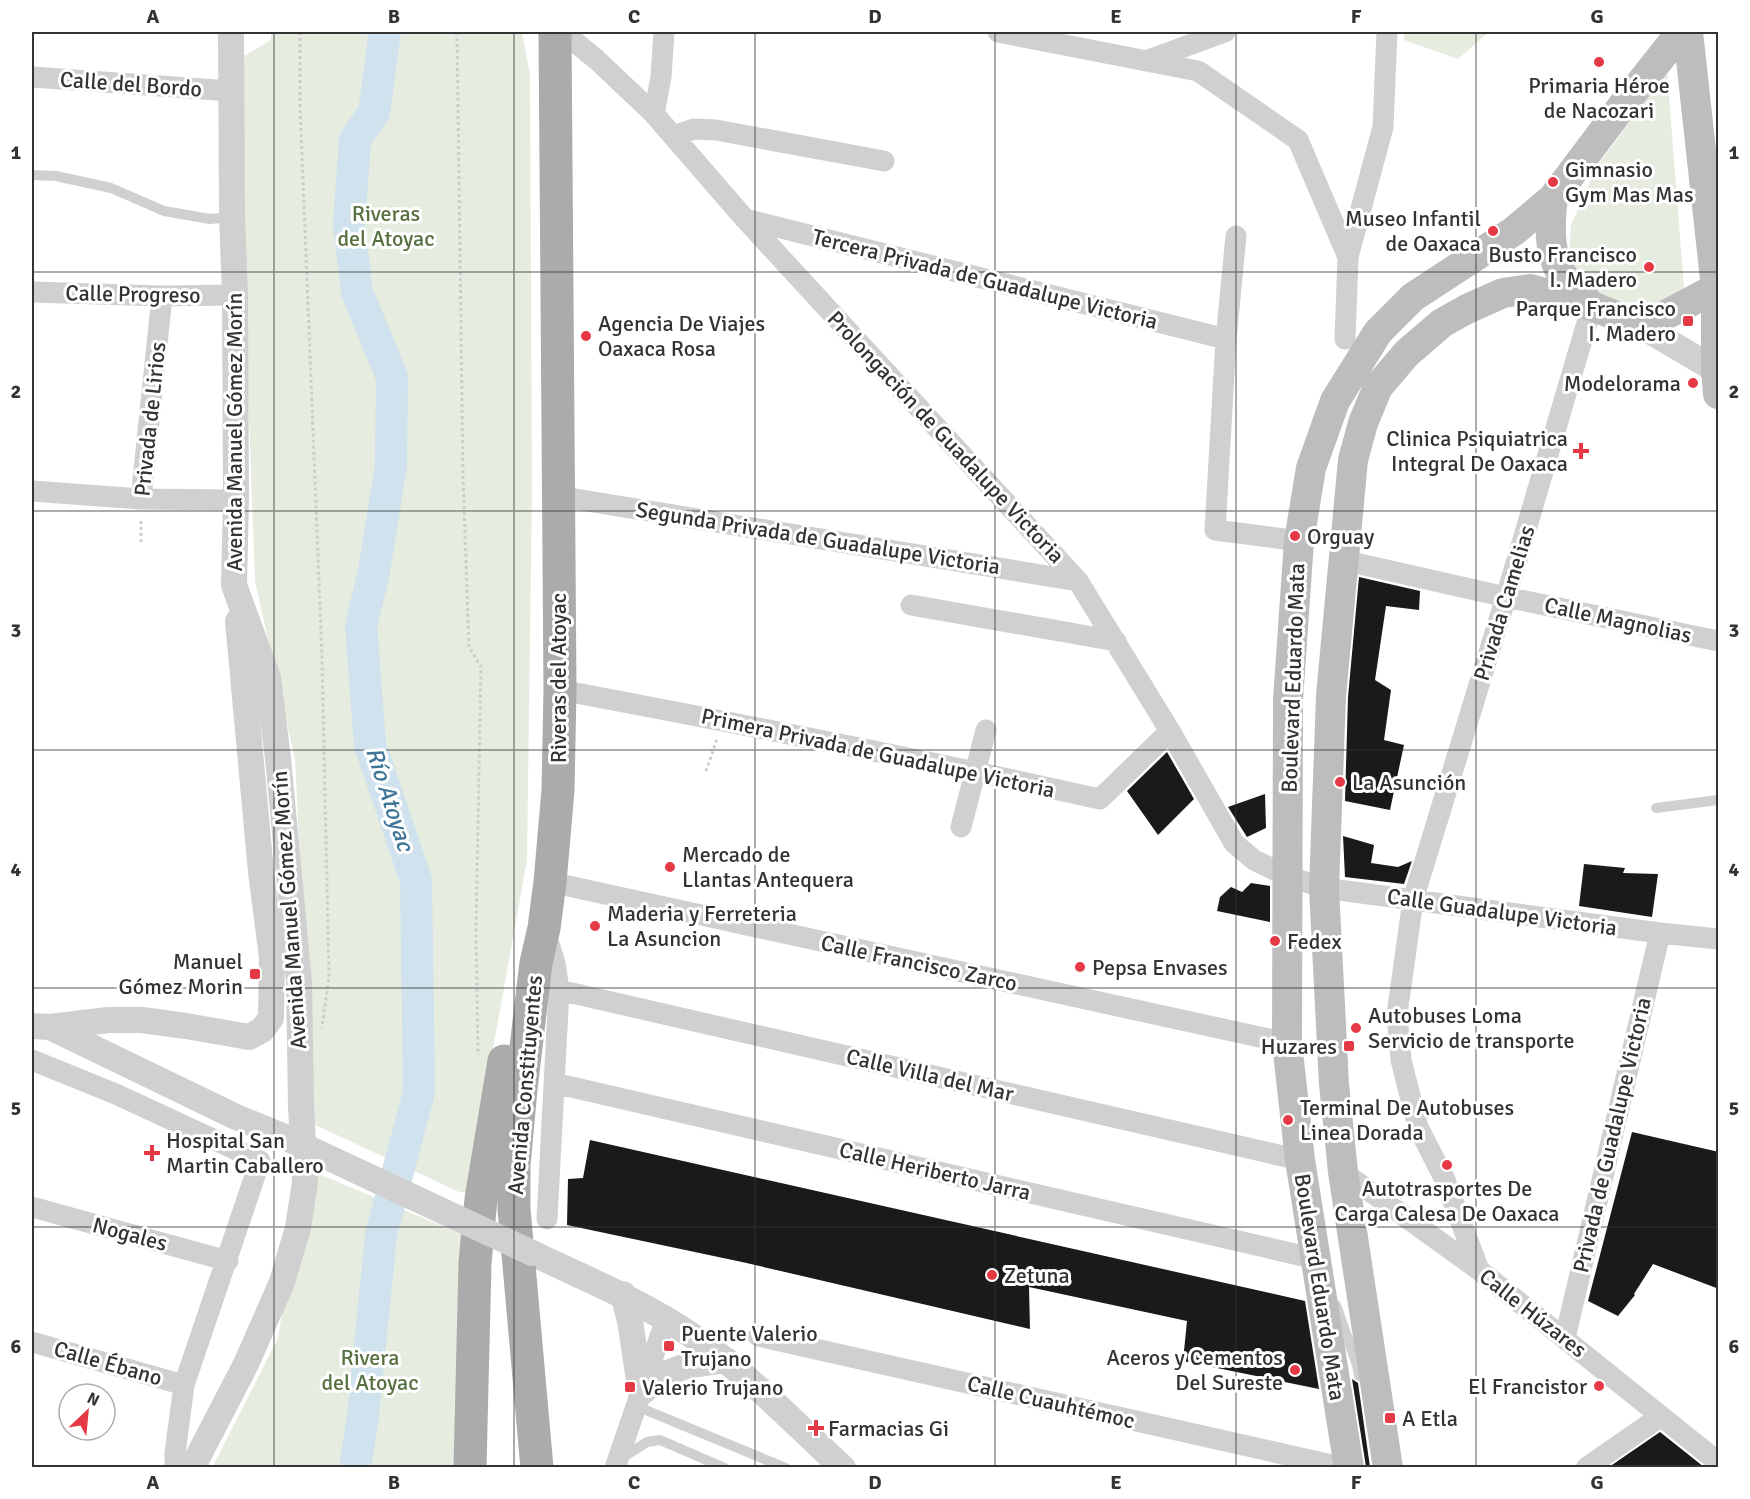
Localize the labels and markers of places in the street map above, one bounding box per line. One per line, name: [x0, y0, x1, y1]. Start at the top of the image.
marker: Primaria Héroe de Nacozari: [1592, 55, 1606, 69]
place label: Primaria Héroe de Nacozari: [1528, 72, 1670, 124]
place label: Gimnasio Gym Mas Mas: [1565, 156, 1694, 208]
marker: Gimnasio Gym Mas Mas: [1546, 175, 1560, 189]
place label: Museo Infantil de Oaxaca: [1345, 205, 1481, 257]
marker: Museo Infantil de Oaxaca: [1486, 224, 1500, 238]
place label: Busto Francisco I. Madero: [1488, 241, 1637, 293]
marker: Busto Francisco I. Madero: [1642, 260, 1656, 274]
place label: Parque Francisco I. Madero: [1516, 295, 1676, 347]
place label: Agencia De Viajes Oaxaca Rosa: [598, 310, 765, 362]
marker: Parque Francisco I. Madero: [1681, 314, 1695, 328]
marker: Agencia De Viajes Oaxaca Rosa: [579, 329, 593, 343]
place label: Modelorama: [1564, 370, 1681, 397]
marker: Modelorama: [1686, 376, 1700, 390]
place label: Clinica Psiquiatrica Integral De Oaxaca: [1386, 425, 1568, 477]
marker: Clinica Psiquiatrica Integral De Oaxaca: [1572, 442, 1590, 460]
place label: Orguay: [1307, 523, 1375, 550]
marker: Orguay: [1288, 529, 1302, 543]
place label: La Asunción: [1352, 769, 1466, 796]
marker: La Asunción: [1333, 775, 1347, 789]
place label: Mercado de Llantas Antequera: [682, 841, 854, 893]
marker: Mercado de Llantas Antequera: [663, 860, 677, 874]
place label: Maderia y Ferreteria La Asuncion: [607, 900, 797, 952]
marker: Maderia y Ferreteria La Asuncion: [588, 919, 602, 933]
place label: Fedex: [1287, 928, 1342, 955]
marker: Fedex: [1268, 934, 1282, 948]
place label: Manuel Gómez Morin: [119, 948, 243, 1000]
place label: Pepsa Envases: [1092, 954, 1228, 981]
marker: Pepsa Envases: [1073, 960, 1087, 974]
marker: Manuel Gómez Morin: [248, 967, 262, 981]
place label: Autobuses Loma Servicio de transporte: [1368, 1002, 1575, 1054]
marker: Autobuses Loma Servicio de transporte: [1349, 1021, 1363, 1035]
place label: Huzares: [1261, 1033, 1337, 1060]
marker: Huzares: [1342, 1039, 1356, 1053]
place label: Terminal De Autobuses Linea Dorada: [1300, 1094, 1514, 1146]
marker: Terminal De Autobuses Linea Dorada: [1281, 1113, 1295, 1127]
place label: Hospital San Martin Caballero: [166, 1127, 324, 1179]
marker: Hospital San Martin Caballero: [143, 1144, 161, 1162]
marker: Autotrasportes De Carga Calesa De Oaxaca: [1440, 1158, 1454, 1172]
place label: Autotrasportes De Carga Calesa De Oaxaca: [1335, 1175, 1559, 1227]
place label: Zetuna: [1004, 1262, 1070, 1289]
marker: Zetuna: [985, 1268, 999, 1282]
place label: Puente Valerio Trujano: [681, 1320, 818, 1372]
marker: Puente Valerio Trujano: [662, 1339, 676, 1353]
place label: Aceros y Cementos Del Sureste: [1107, 1344, 1283, 1396]
marker: Aceros y Cementos Del Sureste: [1288, 1363, 1302, 1377]
place label: El Francistor: [1468, 1373, 1587, 1400]
place label: Valerio Trujano: [642, 1374, 783, 1401]
marker: El Francistor: [1592, 1379, 1606, 1393]
marker: Valerio Trujano: [623, 1380, 637, 1394]
place label: A Etla: [1402, 1405, 1458, 1432]
marker: A Etla: [1383, 1411, 1397, 1425]
place label: Farmacias Gi: [828, 1415, 949, 1442]
marker: Farmacias Gi: [809, 1421, 823, 1435]

